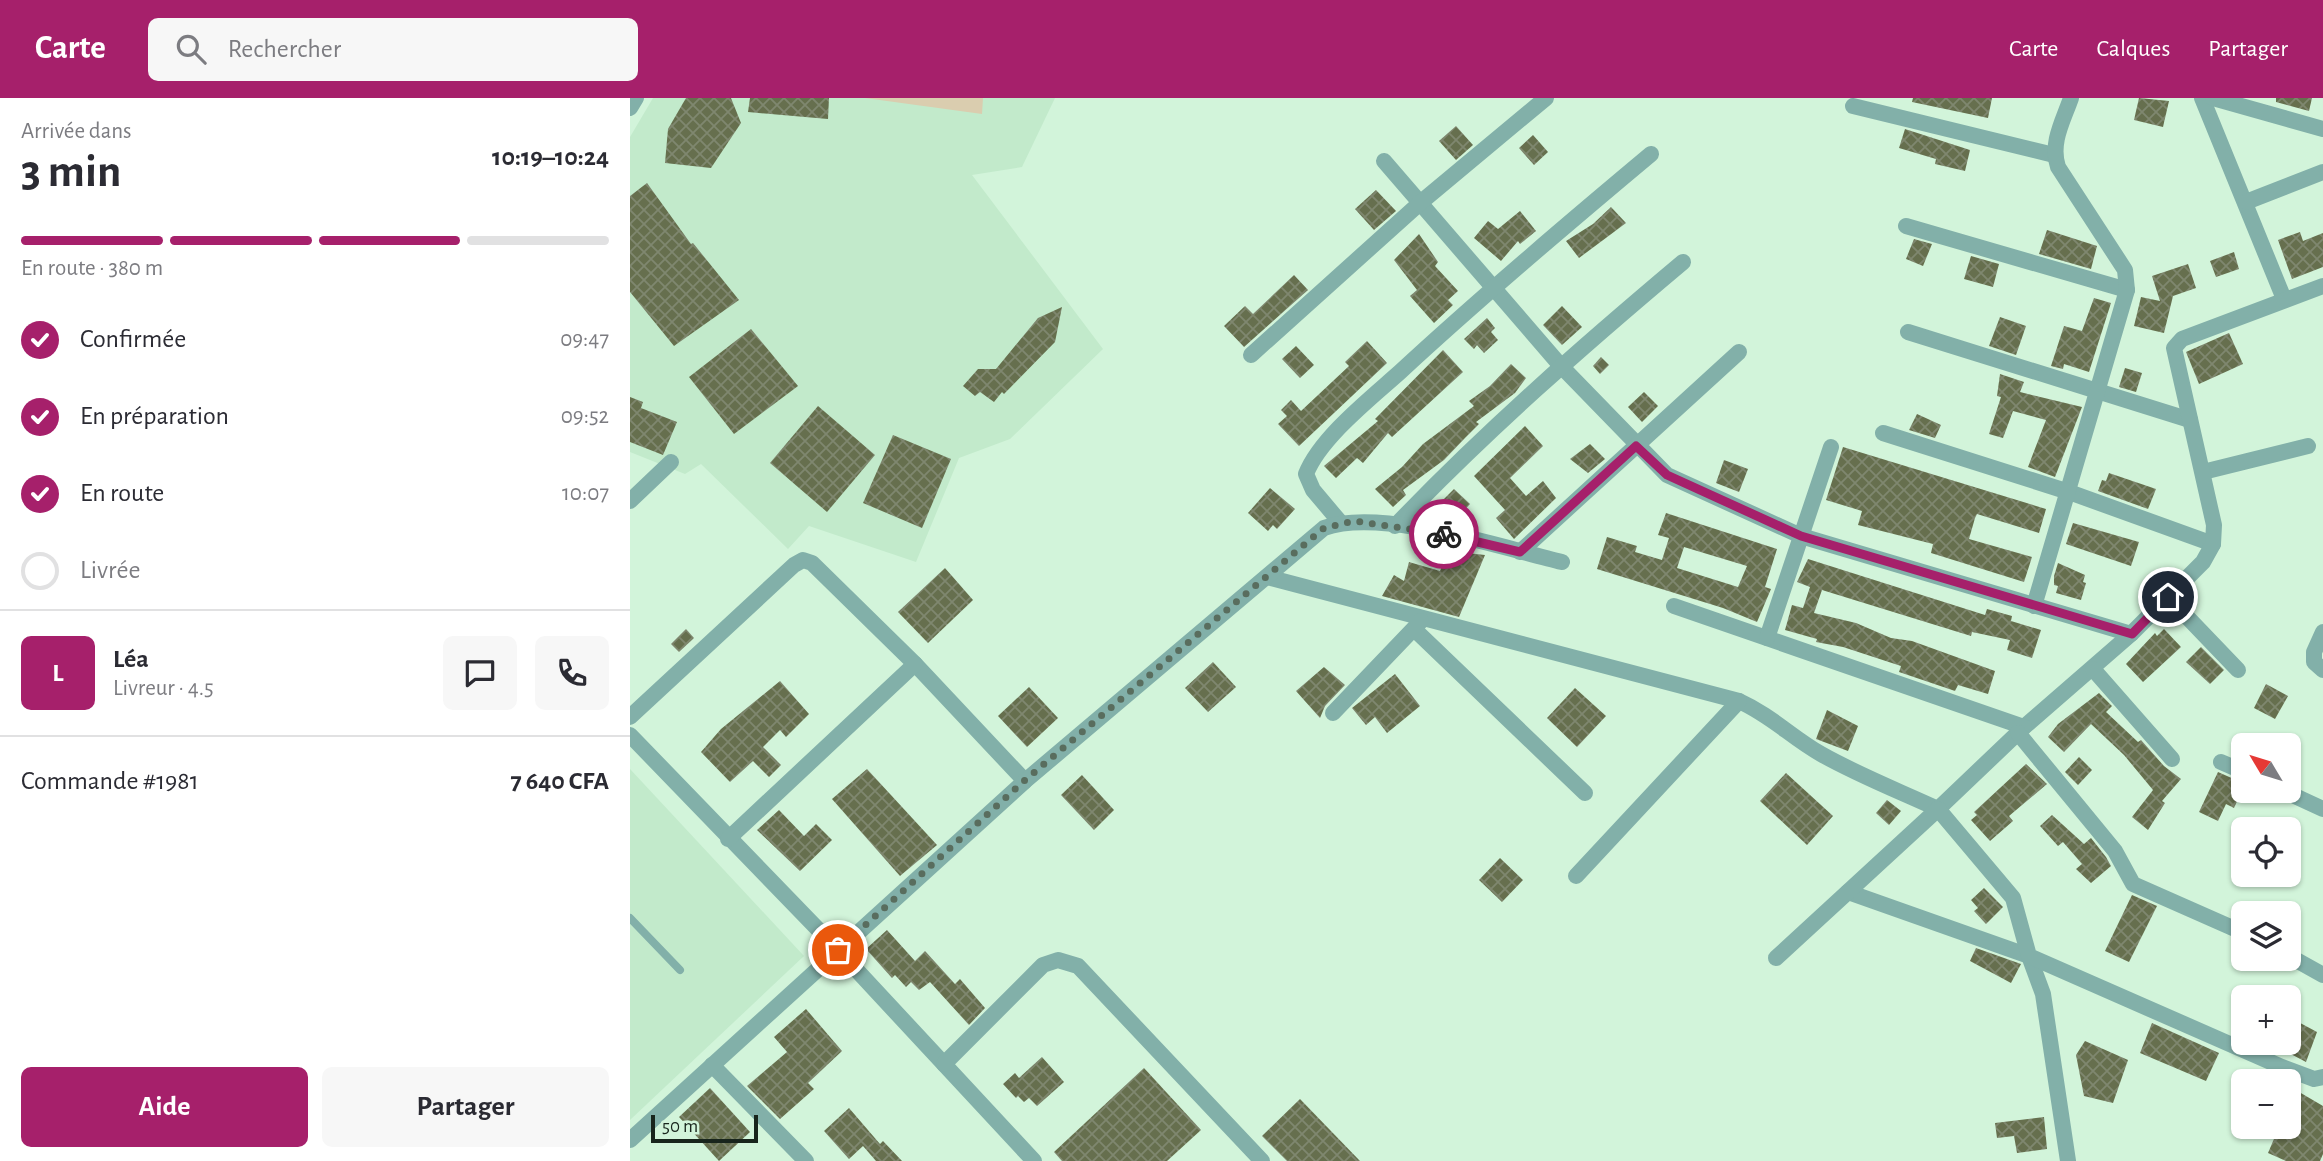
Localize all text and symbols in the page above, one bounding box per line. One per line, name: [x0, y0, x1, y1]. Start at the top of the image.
search box: [148, 18, 638, 81]
icon: search: [172, 30, 210, 68]
text: Carte: [35, 32, 106, 65]
text: Rechercher: [228, 36, 341, 62]
text: Carte: [2009, 37, 2058, 61]
text: Calques: [2096, 37, 2170, 61]
text: Partager: [2208, 37, 2288, 61]
text: Arrivée dans: [21, 120, 132, 143]
text: 10:19–10:24: [492, 144, 609, 170]
text: 3 min: [21, 149, 121, 195]
text: En route · 380 m: [21, 257, 163, 280]
icon: check: [21, 321, 59, 359]
text: Confirmée: [80, 326, 186, 352]
text: 09:47: [560, 328, 609, 351]
icon: check: [21, 398, 59, 436]
text: En préparation: [80, 403, 229, 429]
text: 09:52: [561, 405, 609, 428]
icon: check: [21, 475, 59, 513]
text: En route: [80, 480, 164, 506]
text: 10:07: [562, 482, 609, 505]
courier: [1409, 499, 1479, 569]
icon: bike: [1425, 515, 1463, 553]
text: Livrée: [80, 557, 140, 583]
pin: [2138, 567, 2198, 627]
icon: home: [2149, 578, 2187, 616]
button: chat: [443, 636, 517, 710]
button: phone: [535, 636, 609, 710]
text: Léa: [113, 646, 149, 672]
text: L: [52, 660, 64, 686]
text: Livreur · 4.5: [113, 677, 214, 700]
north arrow: [2231, 733, 2301, 803]
map controls: [2231, 733, 2301, 1139]
text: Commande #1981: [21, 768, 199, 794]
text: 7 640 CFA: [510, 768, 609, 794]
button: locate: [2231, 817, 2301, 887]
button: layers: [2231, 901, 2301, 971]
pin: [808, 920, 868, 980]
icon: bag: [819, 931, 857, 969]
button: +: [2231, 985, 2301, 1055]
button: Aide: [21, 1067, 308, 1147]
button: Partager: [322, 1067, 609, 1147]
button: −: [2231, 1069, 2301, 1139]
scale bar: [651, 1112, 758, 1144]
text: 50 m: [662, 1117, 698, 1136]

